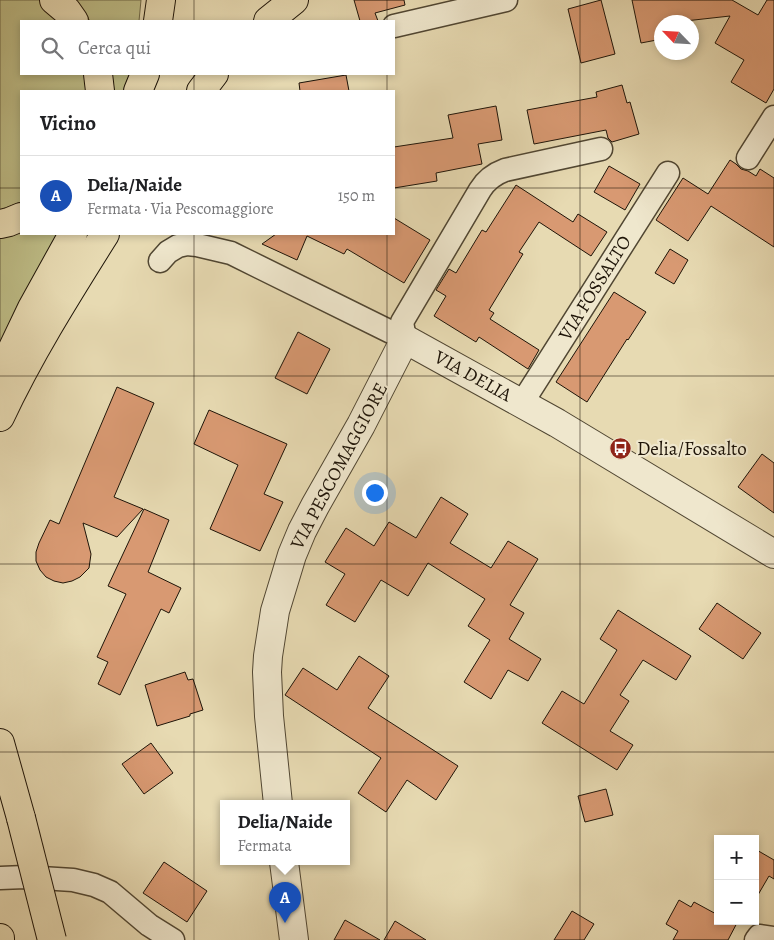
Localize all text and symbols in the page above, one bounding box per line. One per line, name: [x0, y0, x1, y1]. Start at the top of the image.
north arrow: [654, 15, 699, 60]
search box: [20, 20, 395, 75]
icon: search: [38, 34, 66, 62]
text: Cerca qui: [78, 35, 151, 61]
text: Vicino: [40, 109, 96, 137]
text: Delia/Naide: [87, 172, 182, 198]
text: A: [51, 185, 61, 207]
text: 150 m: [338, 185, 375, 207]
text: Fermata · Via Pescomaggiore: [87, 198, 274, 220]
street label: VIA FOSSALTO: [552, 231, 638, 346]
street label: VIA DELIA: [429, 344, 517, 408]
street label: VIA PESCOMAGGIORE: [284, 378, 394, 555]
place label: Delia/Fossalto: [637, 436, 747, 462]
bus stop icon: Delia/Fossalto: [609, 437, 633, 461]
your location: [362, 480, 388, 506]
popup: [220, 800, 350, 865]
text: Delia/Naide: [237, 809, 333, 835]
text: Fermata: [237, 835, 292, 857]
map controls: [714, 835, 759, 925]
button: +: [714, 835, 759, 880]
button: −: [714, 880, 759, 925]
pin: A: [269, 882, 301, 923]

